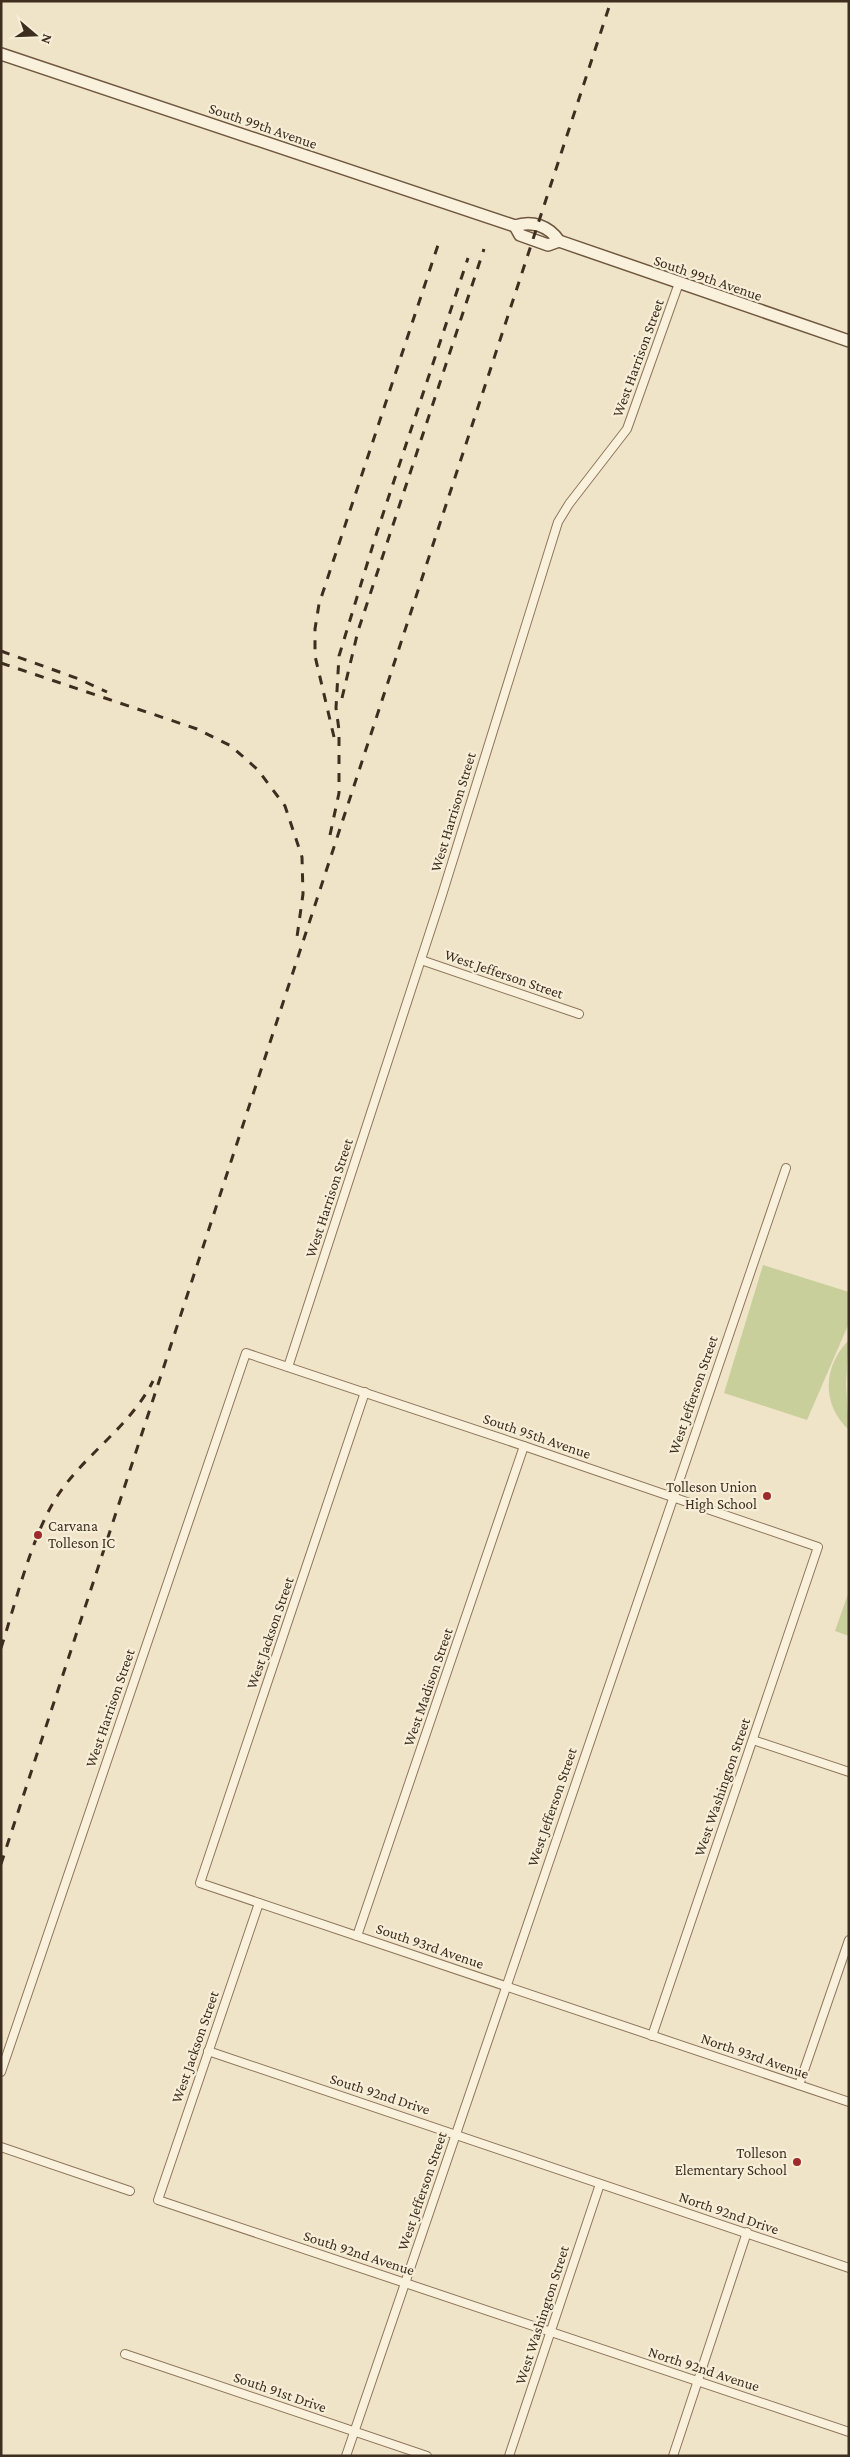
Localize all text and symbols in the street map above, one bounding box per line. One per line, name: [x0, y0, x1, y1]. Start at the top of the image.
north arrow: [10, 10, 60, 60]
text: N: [38, 32, 56, 47]
street label: South 99th Avenue: [207, 100, 320, 152]
street label: South 99th Avenue: [652, 252, 765, 304]
street label: West Harrison Street: [609, 296, 667, 419]
street label: West Harrison Street: [427, 749, 479, 874]
street label: West Jefferson Street: [442, 946, 566, 1003]
street label: West Harrison Street: [302, 1136, 356, 1259]
street label: West Jefferson Street: [665, 1333, 722, 1457]
street label: South 95th Avenue: [481, 1410, 593, 1462]
place label: Tolleson Union High School: [666, 1479, 757, 1513]
marker: Tolleson Union High School: [761, 1490, 773, 1502]
place label: Carvana Tolleson IC: [48, 1518, 115, 1551]
marker: Carvana Tolleson IC: [32, 1529, 44, 1541]
street label: West Jackson Street: [243, 1574, 298, 1691]
street label: West Madison Street: [400, 1625, 456, 1748]
street label: West Harrison Street: [82, 1646, 138, 1769]
street label: West Washington Street: [691, 1715, 754, 1858]
street label: West Jefferson Street: [524, 1745, 581, 1869]
street label: South 93rd Avenue: [374, 1920, 486, 1972]
street label: West Jackson Street: [168, 1988, 223, 2105]
street label: North 93rd Avenue: [699, 2030, 811, 2082]
street label: South 92nd Drive: [328, 2070, 432, 2118]
street label: West Jefferson Street: [394, 2129, 451, 2253]
place label: Tolleson Elementary School: [675, 2145, 787, 2179]
marker: Tolleson Elementary School: [791, 2156, 803, 2168]
street label: North 92nd Drive: [677, 2188, 781, 2238]
street label: South 92nd Avenue: [301, 2228, 417, 2279]
street label: West Washington Street: [512, 2243, 573, 2387]
street label: North 92nd Avenue: [646, 2343, 762, 2395]
street label: South 91st Drive: [231, 2369, 329, 2416]

